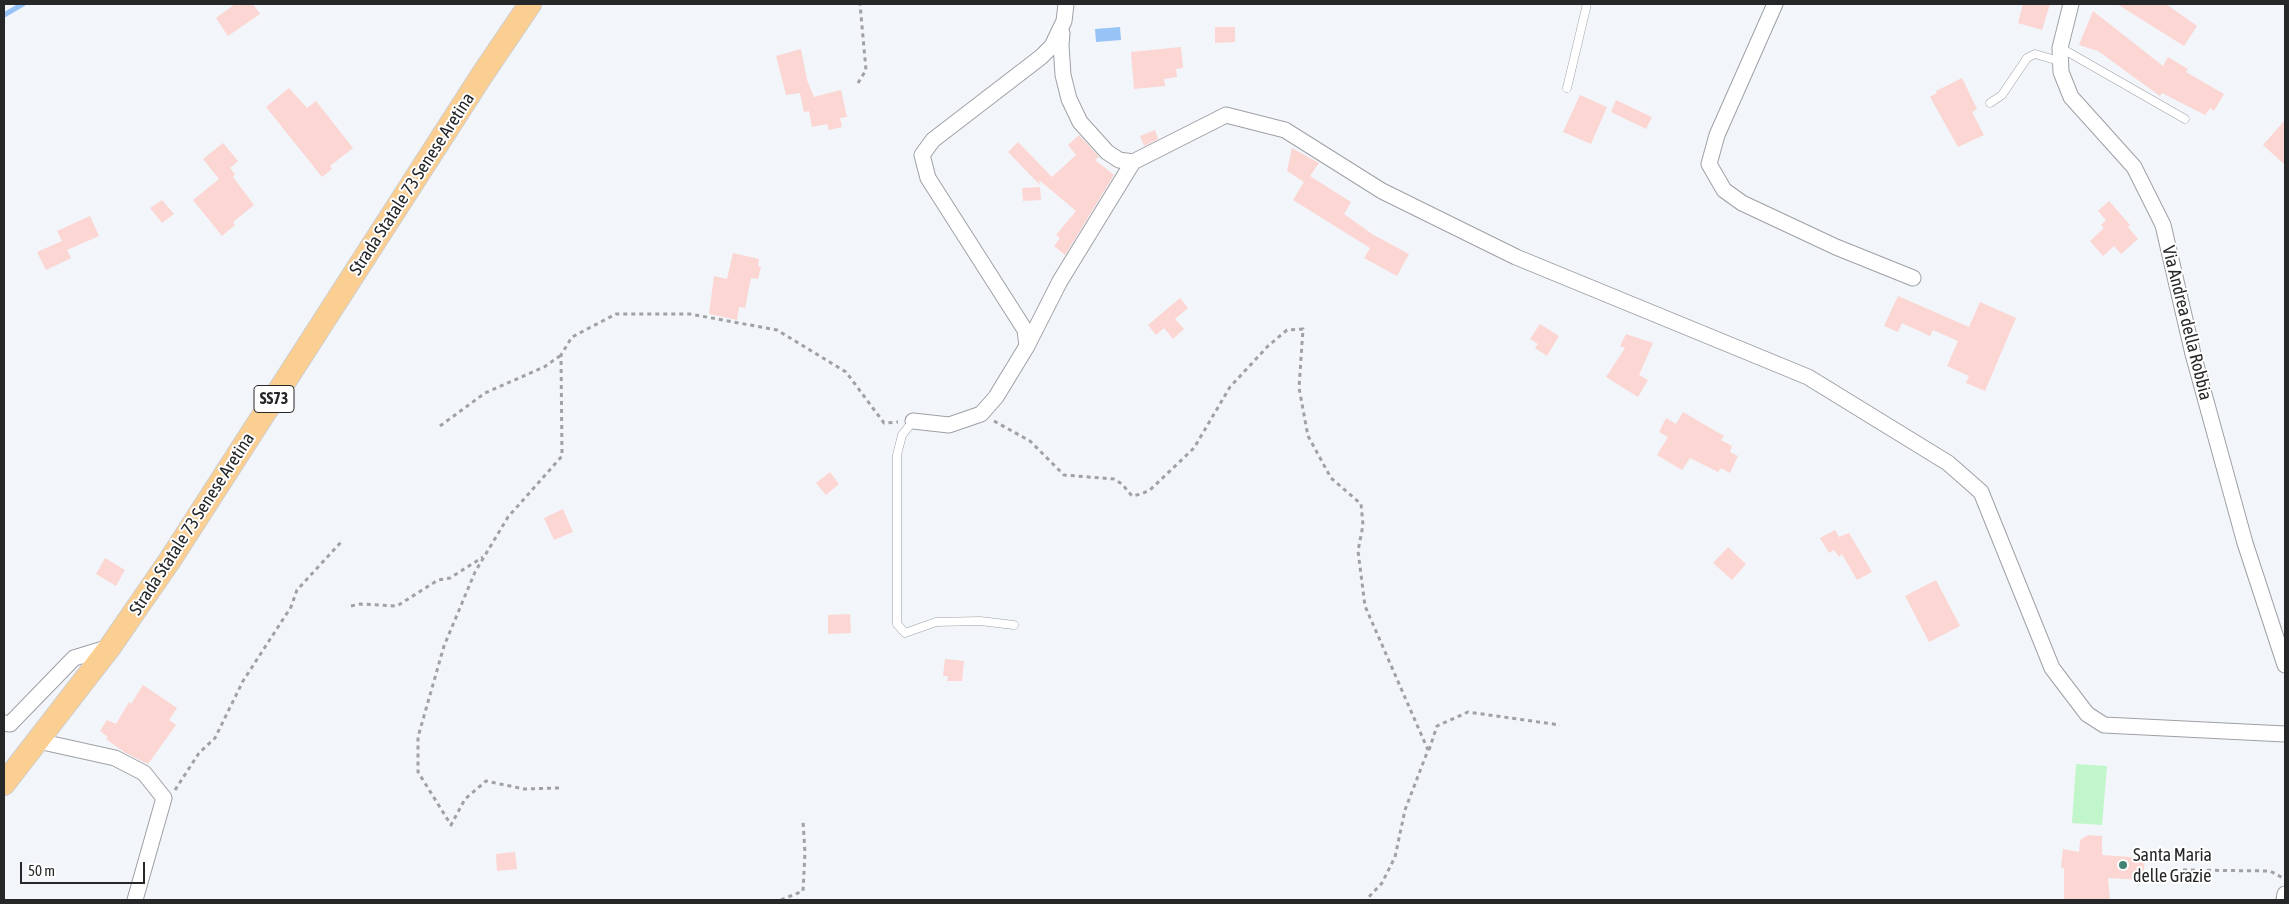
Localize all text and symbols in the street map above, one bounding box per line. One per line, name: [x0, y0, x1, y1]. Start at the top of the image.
street label: Strada Statale 73 Senese Aretina: [345, 89, 479, 279]
street label: Via Andrea della Robbia: [2157, 244, 2217, 402]
road number: SS73: [254, 386, 294, 412]
street label: Strada Statale 73 Senese Aretina: [125, 429, 259, 619]
place label: Santa Maria delle Grazie: [2133, 844, 2212, 886]
scale bar: [22, 852, 148, 884]
marker: Santa Maria delle Grazie: [2117, 859, 2129, 871]
text: 50 m: [28, 862, 55, 879]

